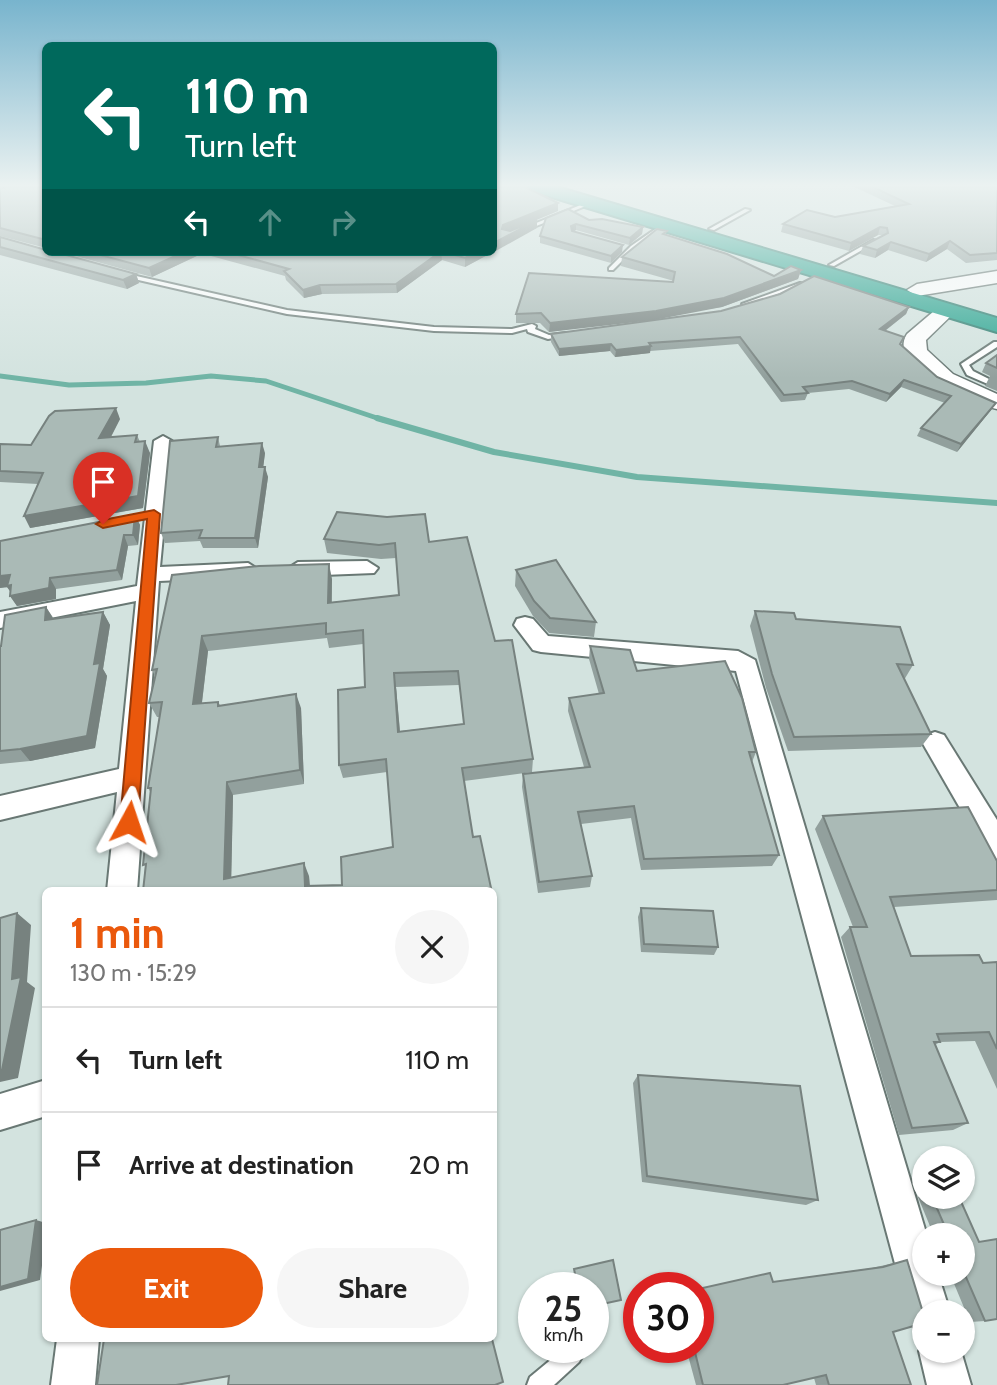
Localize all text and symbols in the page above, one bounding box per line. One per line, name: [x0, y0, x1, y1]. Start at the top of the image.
text: 110 m: [185, 66, 309, 125]
icon: left: [70, 70, 161, 161]
text: Turn left: [185, 126, 296, 165]
icon: left: [178, 203, 216, 241]
icon: ahead: [251, 203, 289, 241]
icon: right: [324, 203, 362, 241]
pin: [73, 452, 133, 524]
icon: arrive: [84, 463, 122, 501]
position arrow: [92, 785, 166, 859]
text: 1 min: [70, 907, 165, 959]
button: close: [395, 910, 469, 984]
text: 130 m · 15:29: [70, 959, 197, 987]
icon: left: [70, 1041, 108, 1079]
text: Turn left: [129, 1044, 222, 1076]
text: 110 m: [405, 1044, 469, 1076]
icon: arrive: [70, 1146, 108, 1184]
map controls: [912, 1146, 975, 1363]
button: layers: [912, 1146, 975, 1209]
text: Arrive at destination: [129, 1149, 354, 1181]
text: 20 m: [409, 1149, 469, 1181]
button: +: [912, 1223, 975, 1286]
button: Exit: [70, 1248, 263, 1328]
button: Share: [277, 1248, 469, 1328]
speed limit sign: 30: [623, 1272, 714, 1363]
text: 25: [545, 1287, 582, 1330]
button: −: [912, 1300, 975, 1363]
text: km/h: [544, 1324, 583, 1346]

